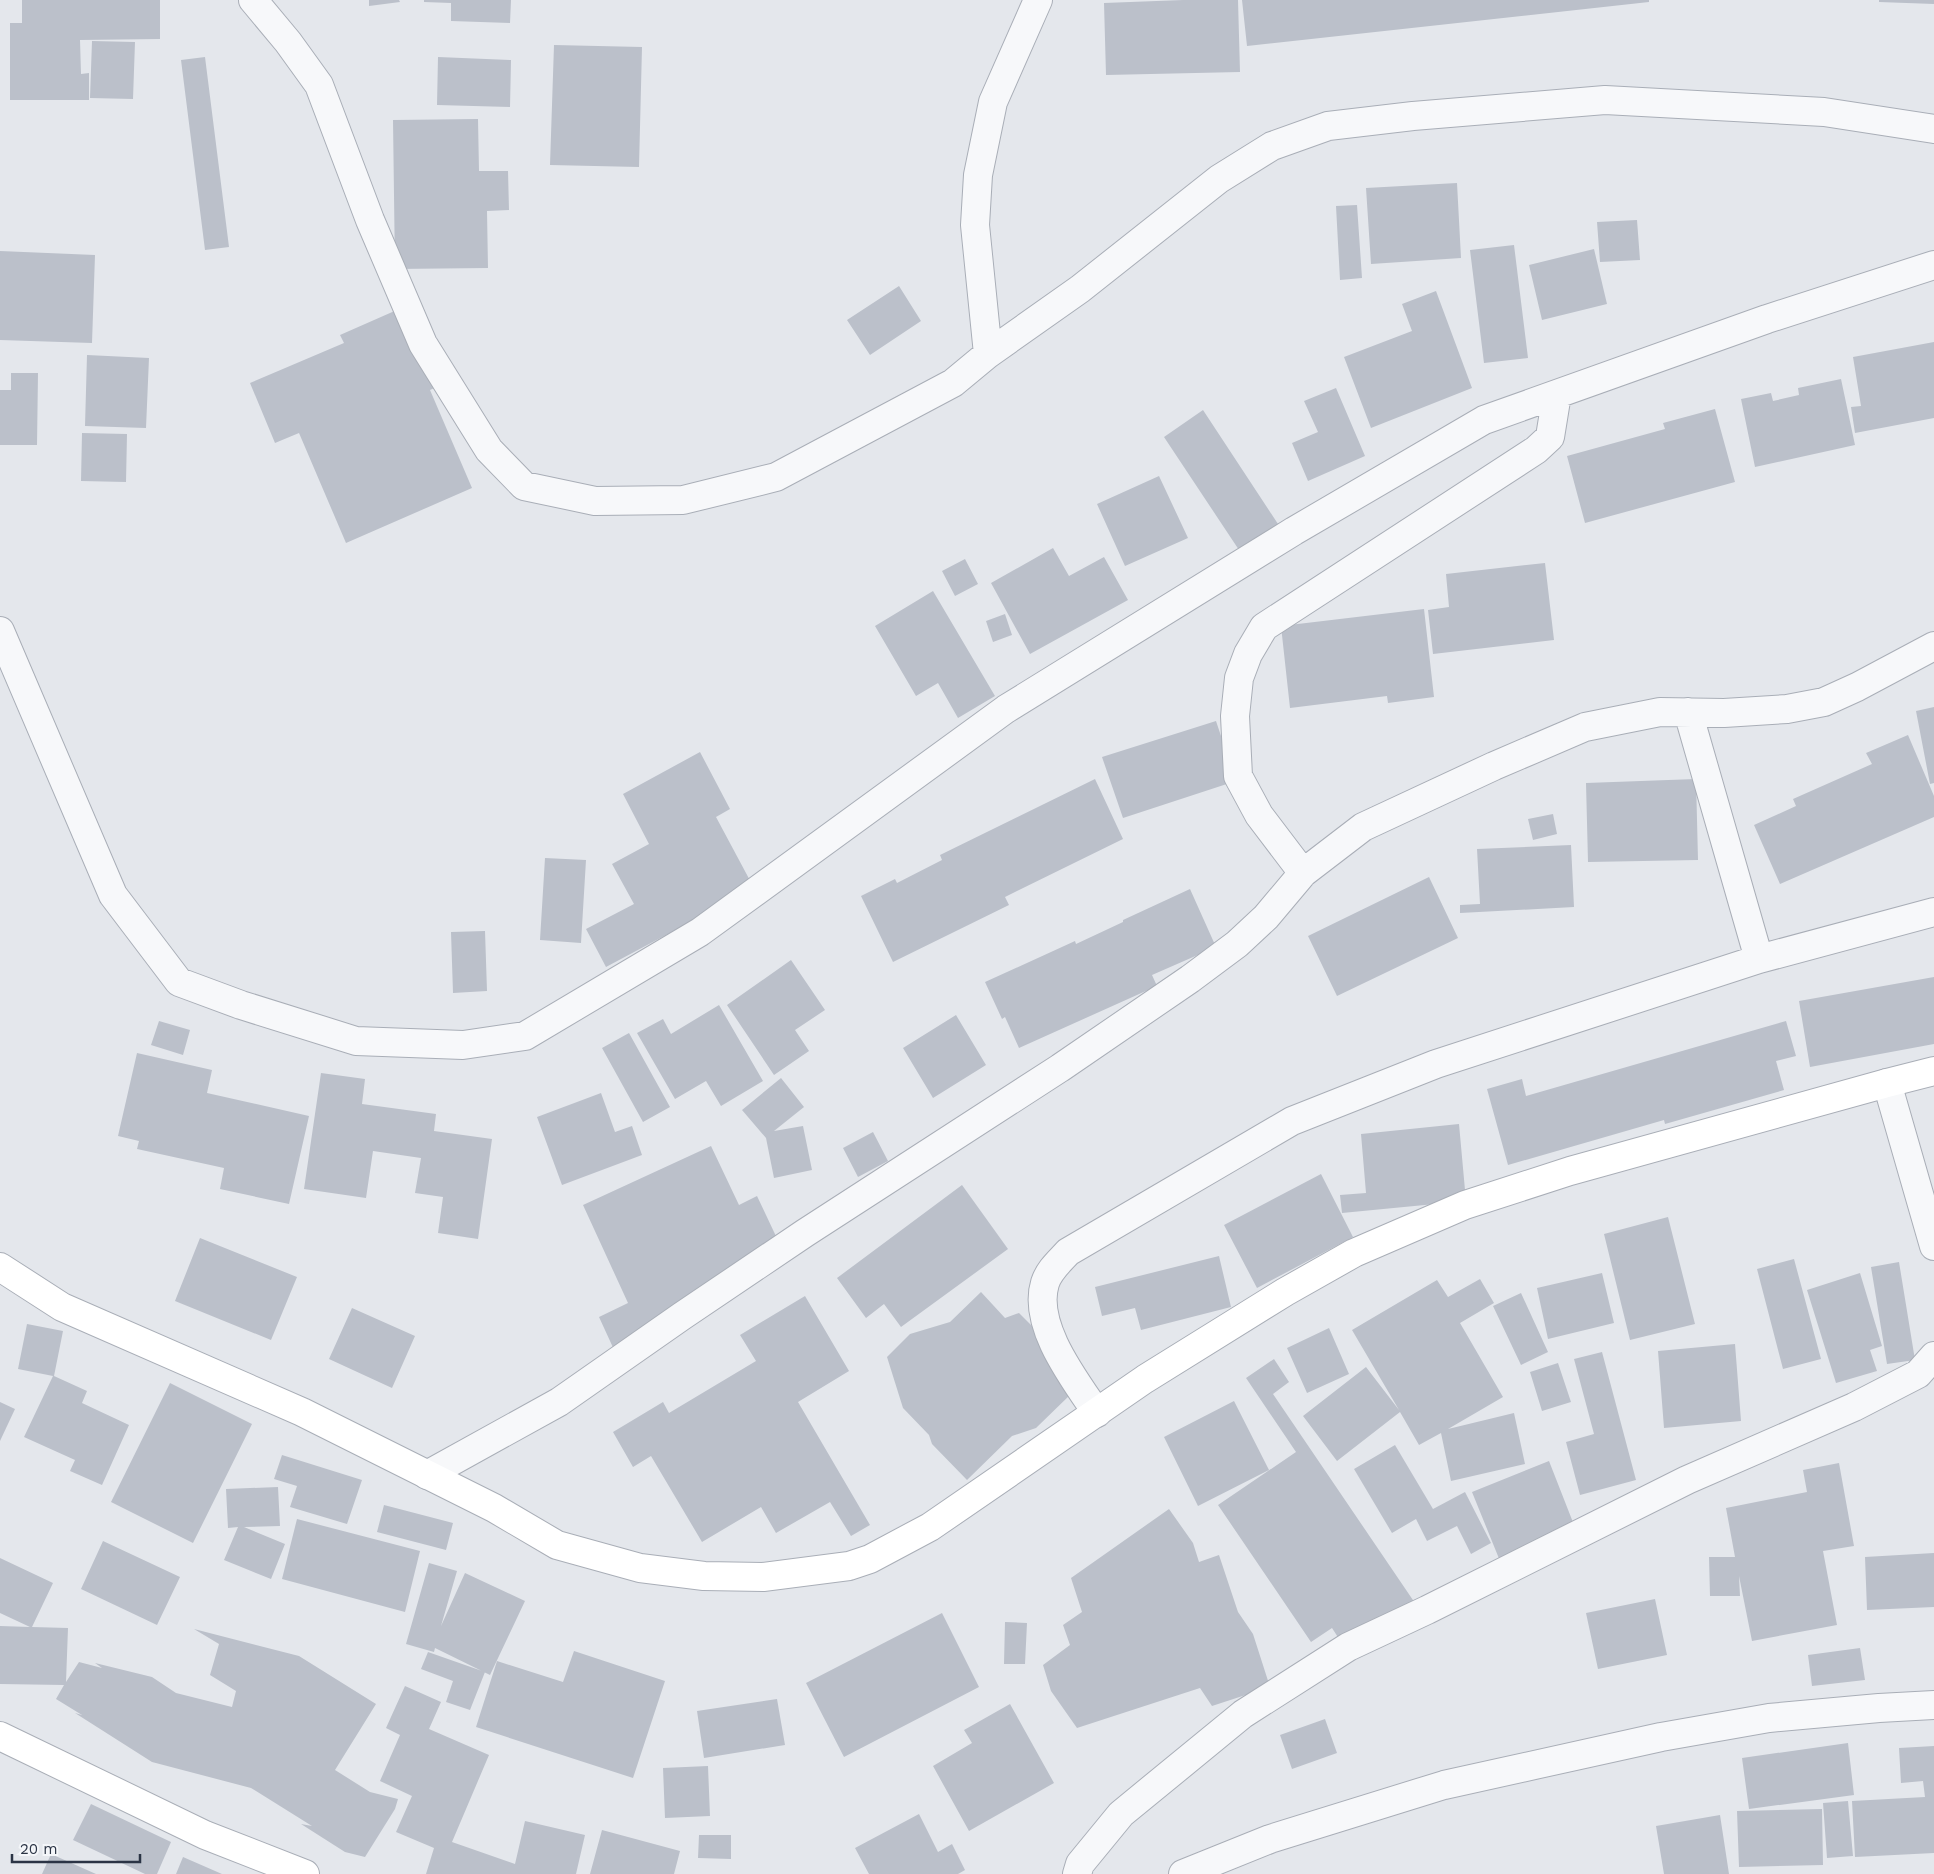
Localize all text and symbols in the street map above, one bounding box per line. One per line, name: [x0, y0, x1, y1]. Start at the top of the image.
scale bar: [12, 1832, 140, 1864]
text: 20 m: [20, 1840, 58, 1858]

